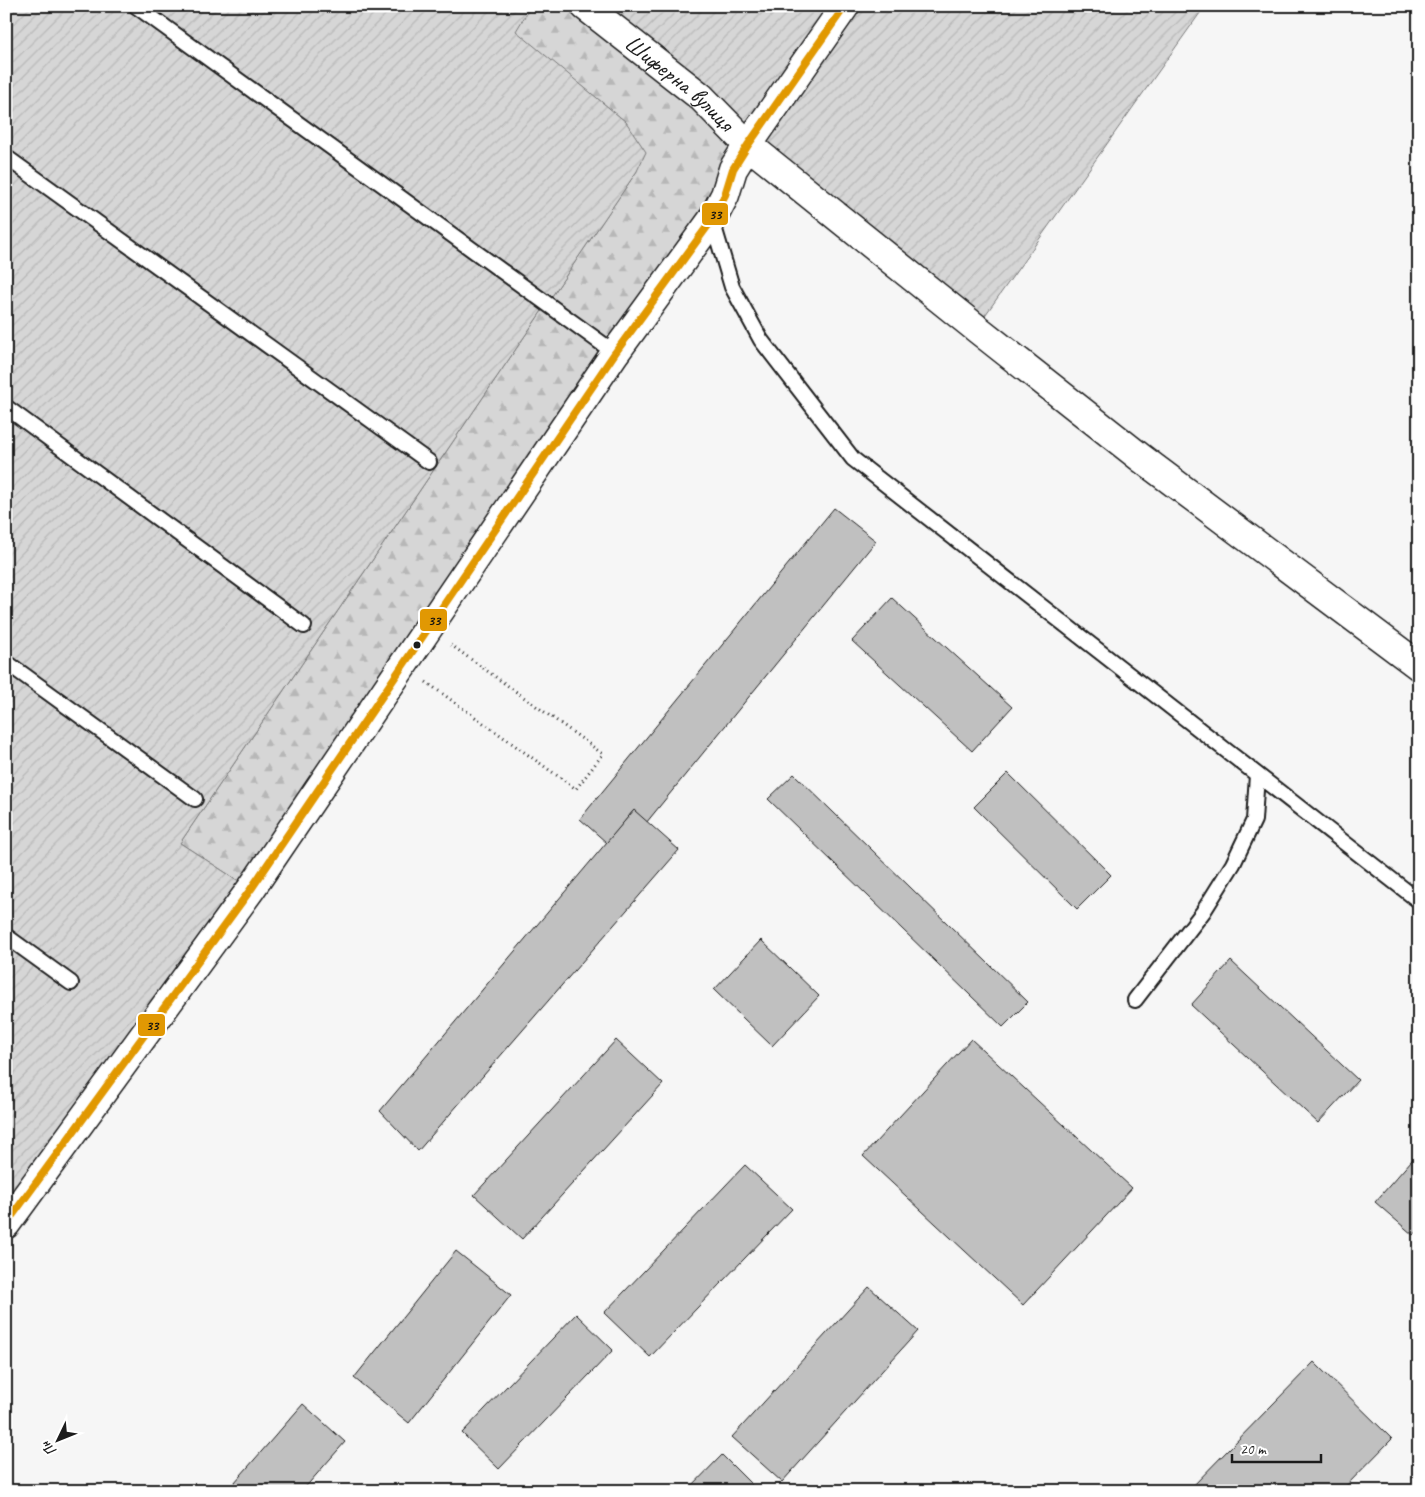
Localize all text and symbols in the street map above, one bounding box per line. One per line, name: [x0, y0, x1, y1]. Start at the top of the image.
street label: Шиферна вулиця: [619, 28, 742, 139]
line badge: 33: [701, 202, 729, 226]
text: 33: [709, 206, 723, 223]
line badge: 33: [419, 608, 448, 632]
text: 33: [428, 612, 442, 629]
unlabelled marker: [412, 640, 422, 650]
line badge: 33: [137, 1013, 166, 1037]
text: 33: [146, 1017, 160, 1034]
north arrow: [32, 1414, 82, 1464]
scale bar: [1232, 1432, 1321, 1464]
text: Пн: [37, 1437, 60, 1460]
text: 20 m: [1240, 1440, 1267, 1459]

